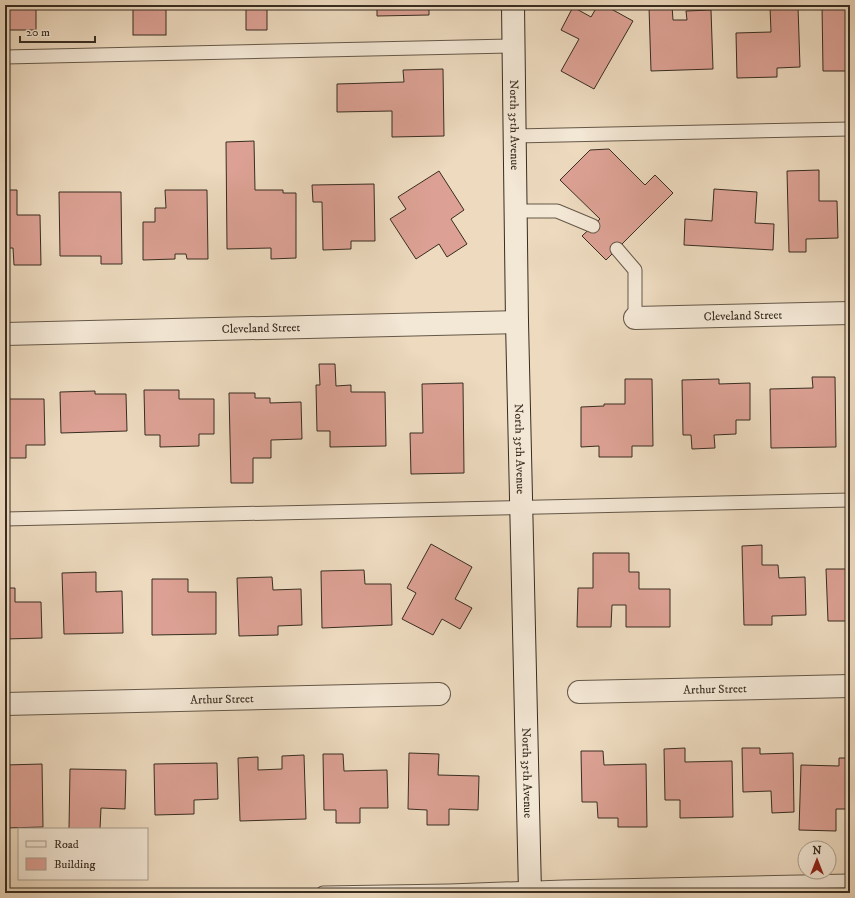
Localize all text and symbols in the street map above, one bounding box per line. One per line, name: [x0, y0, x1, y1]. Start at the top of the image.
scale bar: [20, 18, 95, 44]
text: 20 m: [26, 25, 50, 40]
street label: North 35th Avenue: [506, 80, 523, 170]
street label: Cleveland Street: [703, 307, 783, 324]
street label: Cleveland Street: [221, 320, 301, 336]
street label: North 35th Avenue: [511, 404, 528, 494]
street label: Arthur Street: [683, 681, 747, 697]
street label: Arthur Street: [190, 691, 254, 707]
street label: North 35th Avenue: [519, 727, 536, 818]
legend: [18, 828, 148, 880]
text: Road: [54, 837, 79, 852]
north arrow: [797, 840, 837, 880]
text: N: [812, 844, 822, 858]
text: Building: [54, 857, 95, 872]

